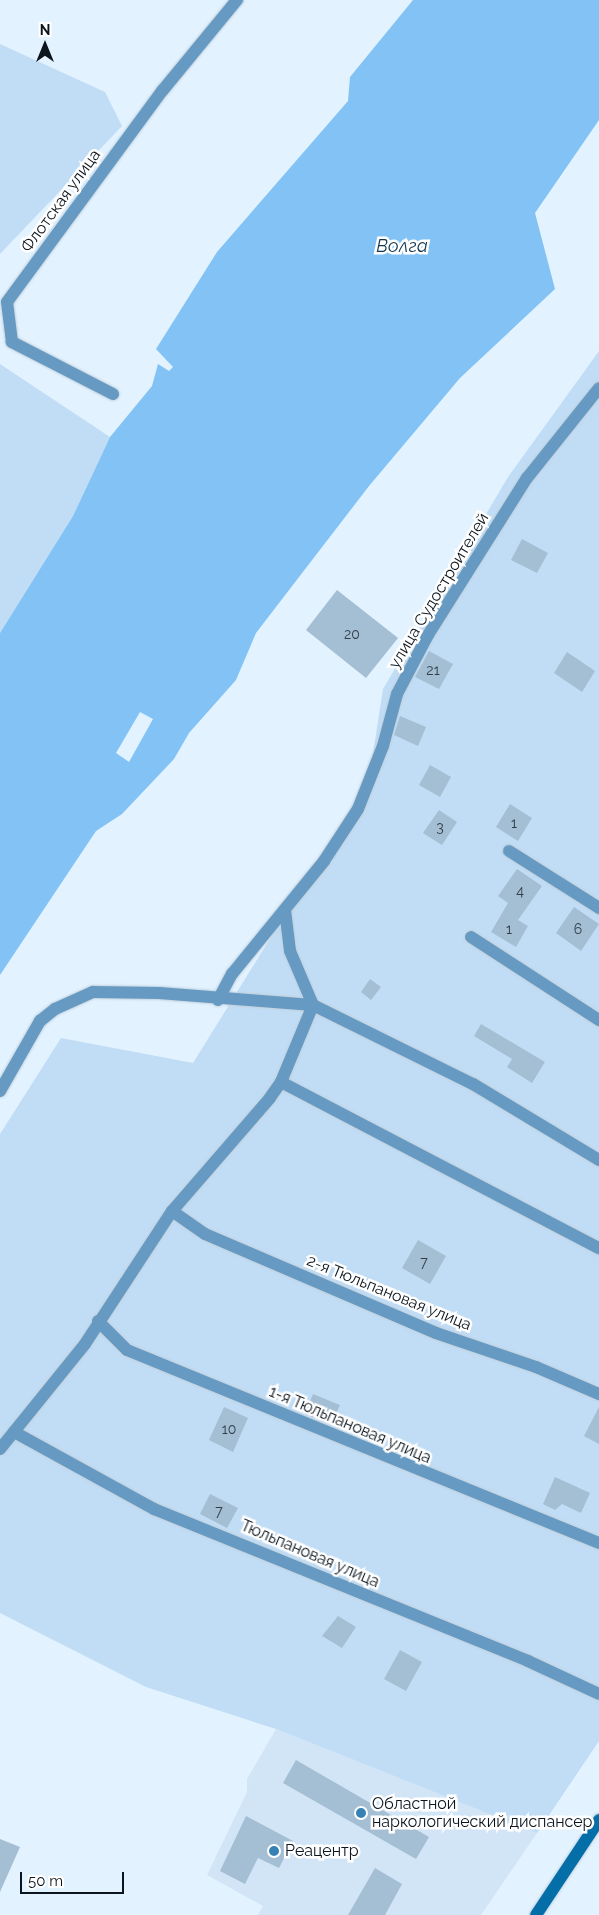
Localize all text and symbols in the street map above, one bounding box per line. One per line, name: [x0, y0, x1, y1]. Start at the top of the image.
north arrow: [20, 20, 70, 70]
text: N: [40, 22, 50, 38]
street label: Флотская улица: [17, 146, 105, 256]
water label: Волга: [376, 235, 428, 257]
street label: улица Судостроителей: [385, 510, 493, 672]
house number: 20: [344, 626, 360, 642]
house number: 21: [426, 662, 440, 678]
house number: 1: [511, 815, 517, 831]
house number: 3: [436, 819, 444, 835]
house number: 4: [516, 883, 524, 899]
house number: 1: [506, 921, 512, 937]
house number: 6: [574, 921, 582, 937]
street label: 2-я Тюльпановая улица: [303, 1251, 475, 1335]
house number: 7: [420, 1254, 428, 1270]
street label: 1-я Тюльпановая улица: [266, 1382, 434, 1468]
house number: 10: [222, 1421, 236, 1437]
house number: 7: [215, 1503, 223, 1519]
street label: Тюльпановая улица: [238, 1516, 382, 1592]
place label: Областной наркологический диспансер: [372, 1794, 592, 1832]
marker: Областной наркологический диспансер: [354, 1806, 368, 1820]
place label: Реацентр: [285, 1841, 359, 1861]
marker: Реацентр: [267, 1844, 281, 1858]
scale bar: [22, 1862, 126, 1894]
text: 50 m: [28, 1872, 63, 1890]

